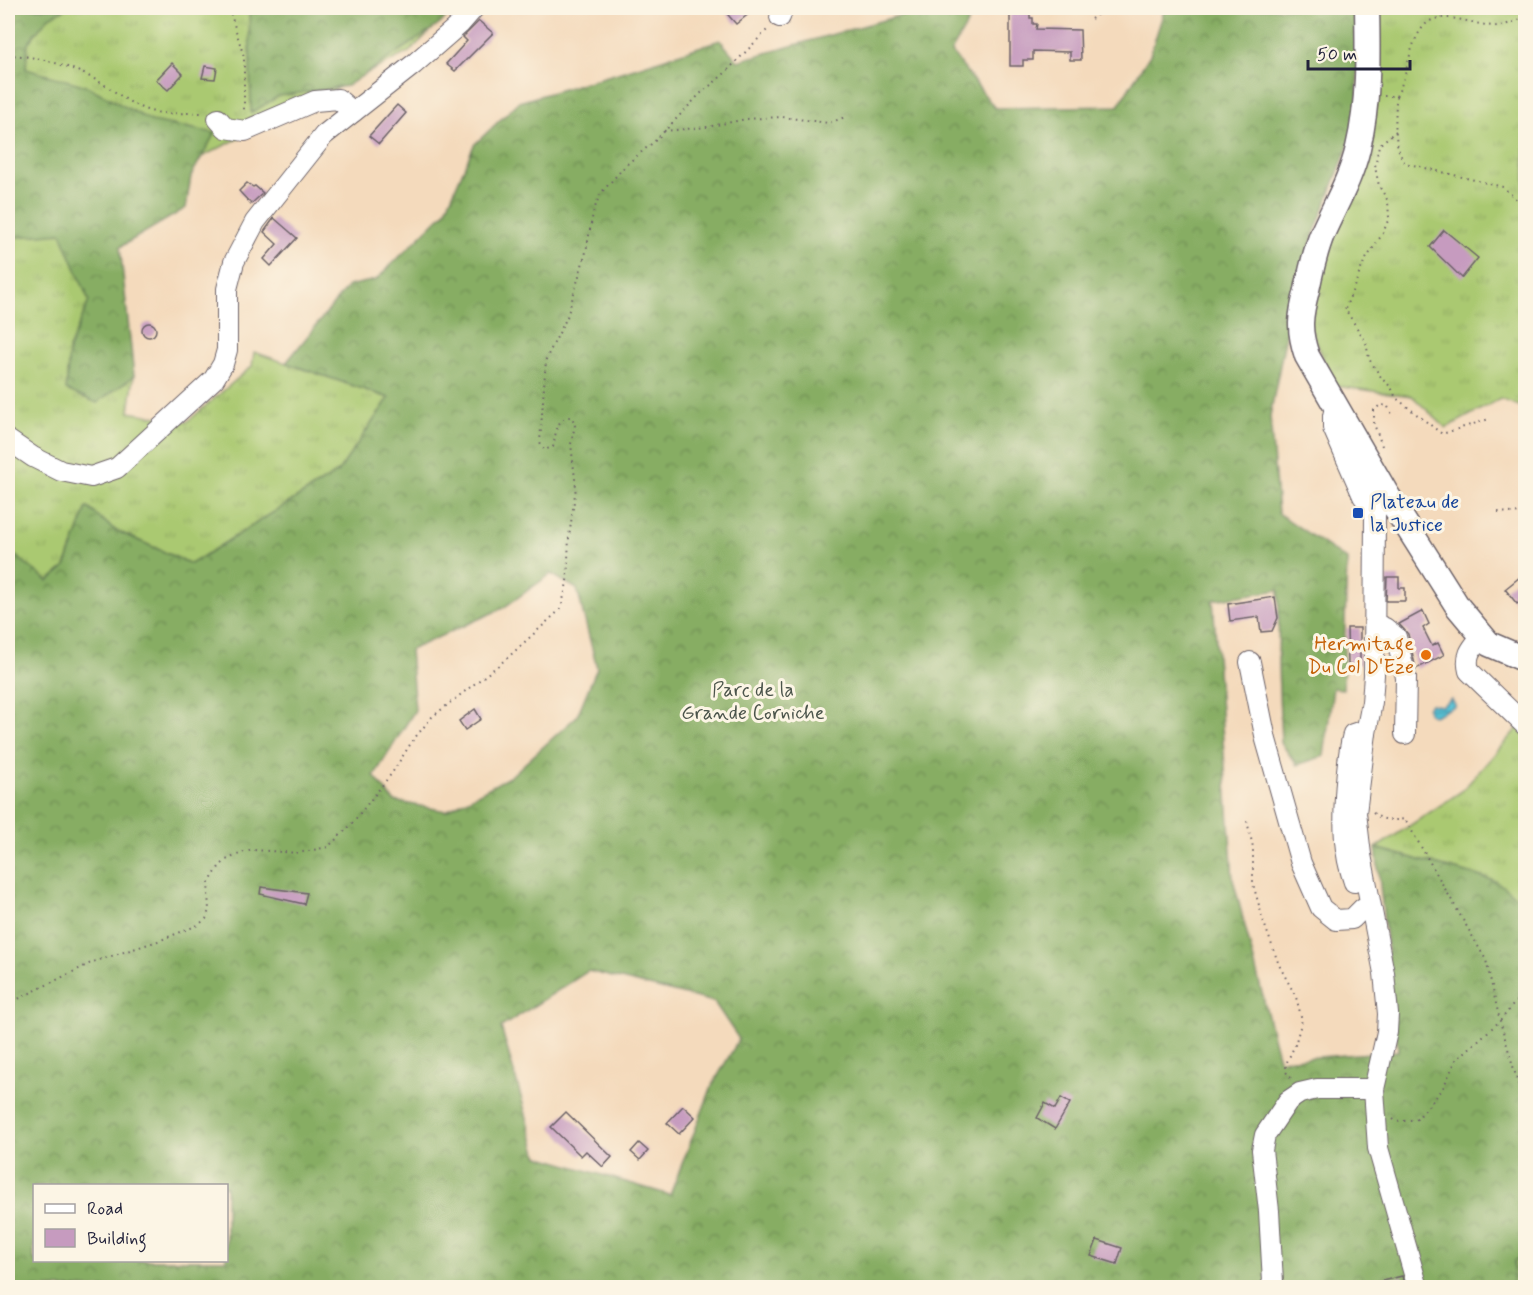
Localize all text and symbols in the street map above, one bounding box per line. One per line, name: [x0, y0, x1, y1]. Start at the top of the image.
scale bar: [1308, 33, 1410, 71]
text: 50 m: [1317, 43, 1357, 67]
place label: Plateau de la Justice: [1370, 489, 1459, 539]
marker: Plateau de la Justice: [1351, 506, 1365, 520]
place label: Hermitage Du Col D'Eze: [1308, 631, 1414, 681]
marker: Hermitage Du Col D'Eze: [1419, 648, 1433, 662]
park label: Parc de la Grande Corniche: [681, 677, 825, 727]
legend: [33, 1184, 228, 1262]
text: Road: [87, 1197, 123, 1221]
text: Building: [87, 1227, 147, 1253]

